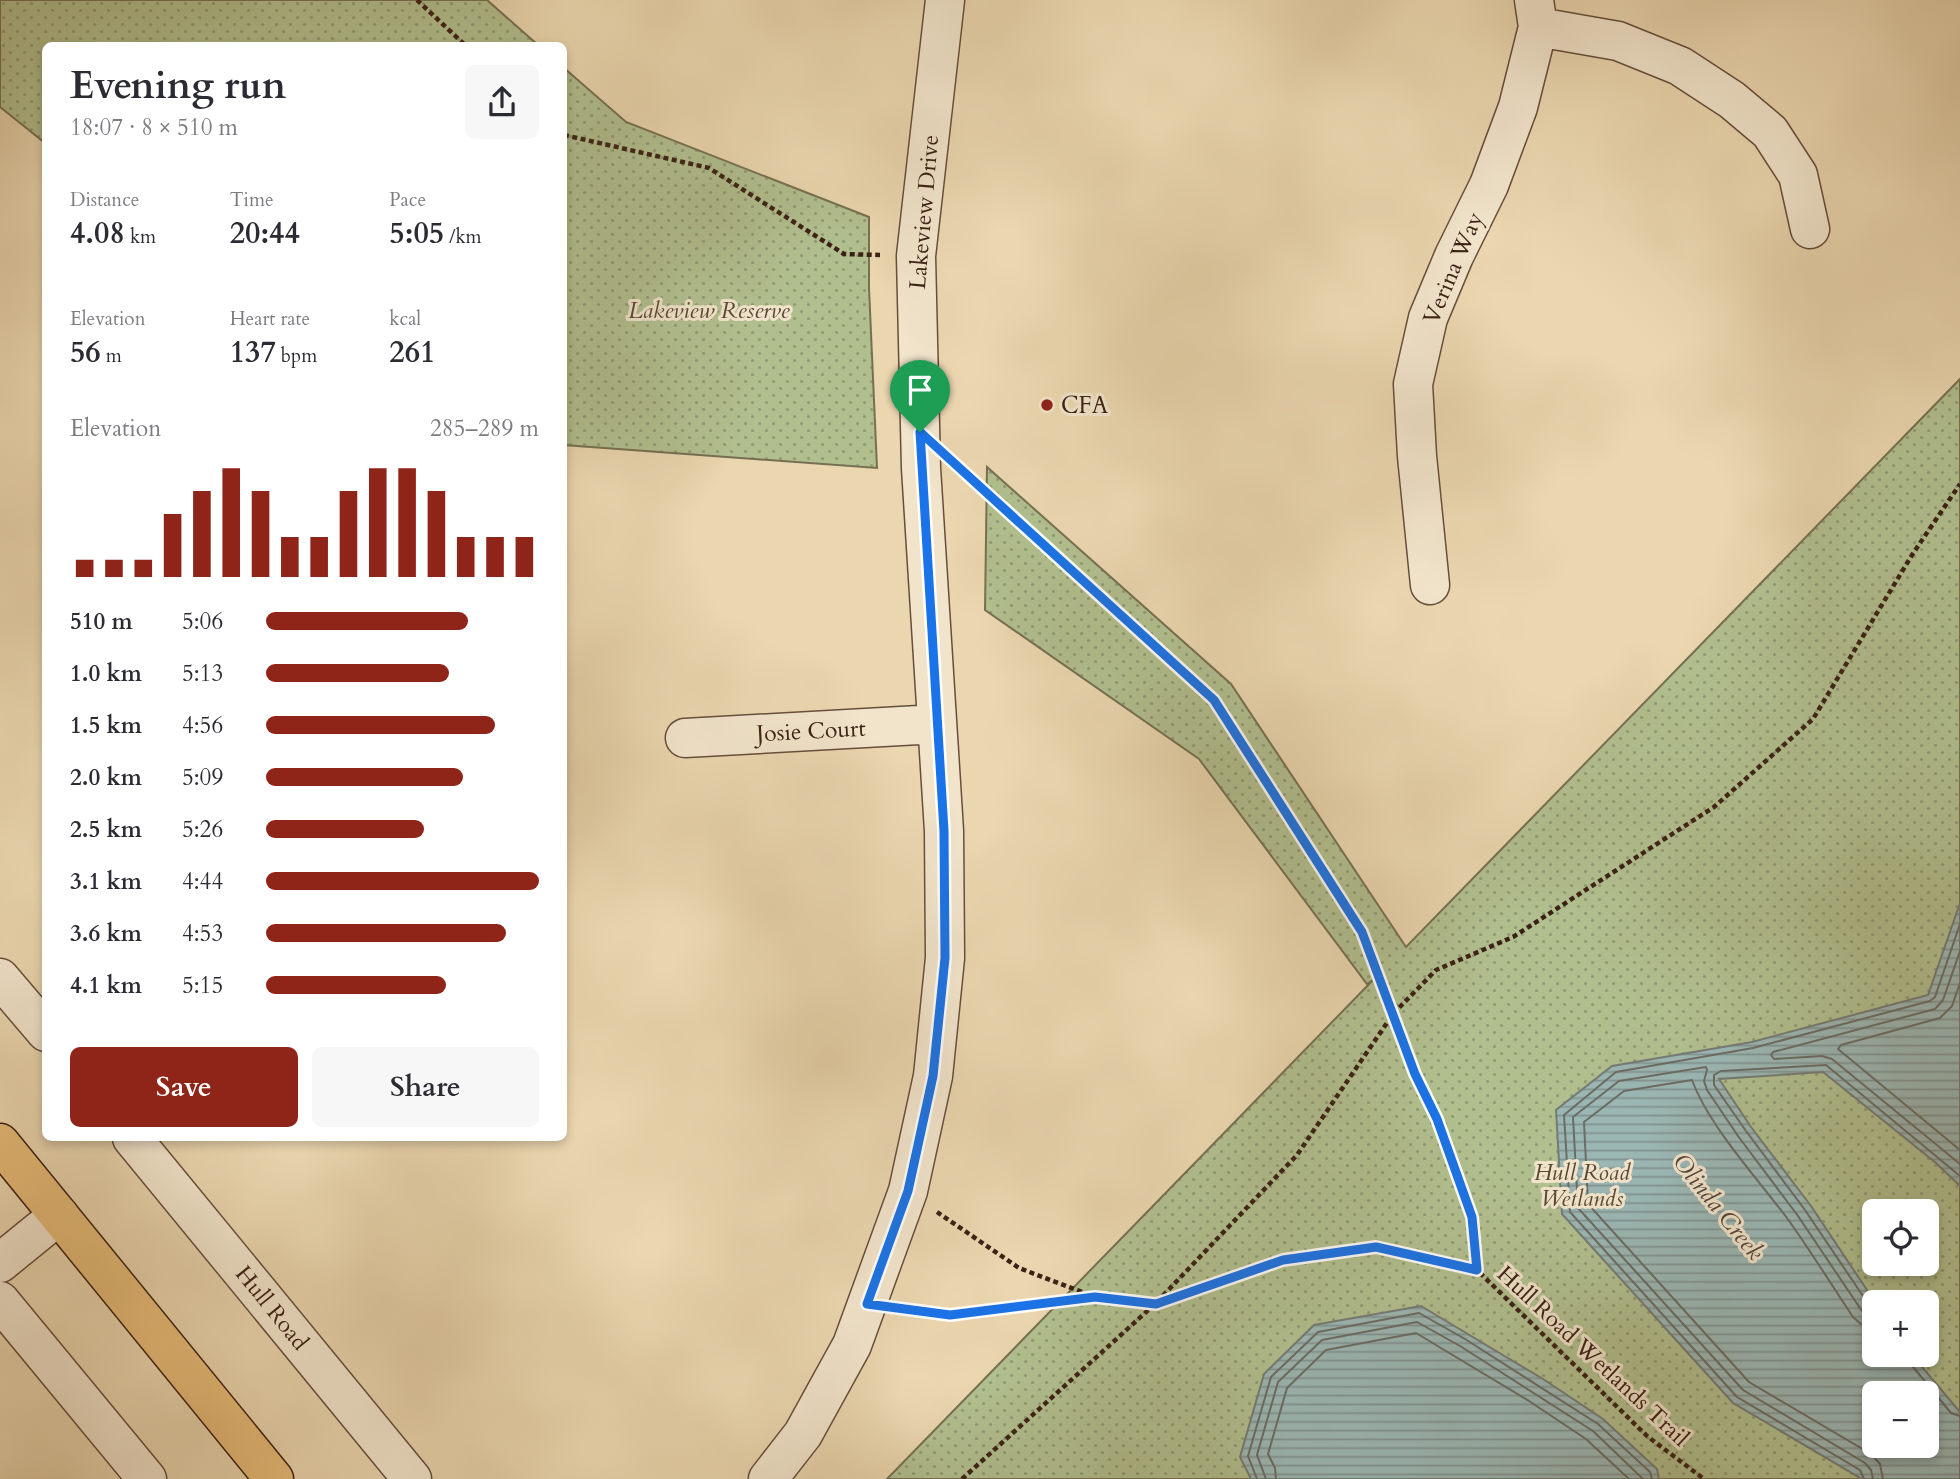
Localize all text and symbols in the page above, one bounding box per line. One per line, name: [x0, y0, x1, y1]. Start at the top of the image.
text: Evening run: [70, 60, 286, 112]
button: share: [465, 65, 539, 139]
text: 18:07 · 8 × 510 m: [70, 112, 238, 143]
street label: Lakeview Drive: [902, 133, 946, 291]
text: Distance: [70, 187, 139, 213]
text: Time: [230, 187, 274, 213]
text: Pace: [389, 187, 426, 213]
street label: Verina Way: [1416, 207, 1490, 329]
text: 4.08: [70, 213, 125, 254]
text: 20:44: [230, 213, 300, 254]
text: 5:05: [389, 213, 444, 254]
text: km: [125, 224, 156, 250]
text: /km: [444, 224, 482, 250]
park label: Lakeview Reserve: [628, 295, 790, 326]
text: Elevation: [70, 306, 145, 332]
text: Heart rate: [230, 306, 310, 332]
text: kcal: [389, 306, 421, 332]
text: 56: [70, 332, 101, 373]
text: 137: [230, 332, 276, 373]
text: 261: [389, 332, 435, 373]
text: m: [101, 343, 122, 369]
text: bpm: [276, 343, 317, 369]
pin: [890, 360, 950, 432]
icon: arrive: [901, 371, 939, 409]
place label: CFA: [1061, 390, 1109, 421]
marker: CFA: [1039, 397, 1055, 413]
text: Elevation: [70, 413, 161, 444]
text: 285–289 m: [430, 413, 539, 444]
text: 510 m: [70, 606, 133, 637]
text: 5:06: [182, 606, 223, 637]
text: 1.0 km: [70, 658, 142, 689]
text: 5:13: [182, 658, 223, 689]
text: 1.5 km: [70, 710, 142, 741]
text: 4:56: [182, 710, 223, 741]
street label: Josie Court: [753, 713, 866, 749]
text: 2.0 km: [70, 762, 142, 793]
text: 5:09: [182, 762, 223, 793]
text: 2.5 km: [70, 814, 142, 845]
text: 5:26: [182, 814, 223, 845]
text: 3.1 km: [70, 866, 142, 897]
text: 4:44: [182, 866, 223, 897]
text: 3.6 km: [70, 918, 142, 949]
text: 4:53: [182, 918, 223, 949]
text: 4.1 km: [70, 970, 142, 1001]
text: 5:15: [182, 970, 223, 1001]
button: Save: [70, 1047, 298, 1127]
button: Share: [312, 1047, 539, 1127]
water label: Olinda Creek: [1665, 1147, 1771, 1267]
park label: Hull Road Wetlands: [1534, 1157, 1631, 1214]
map controls: [1862, 1199, 1939, 1458]
button: locate: [1862, 1199, 1939, 1276]
street label: Hull Road: [228, 1259, 316, 1357]
street label: Hull Road Wetlands Trail: [1490, 1259, 1696, 1453]
button: +: [1862, 1290, 1939, 1367]
button: −: [1862, 1381, 1939, 1458]

